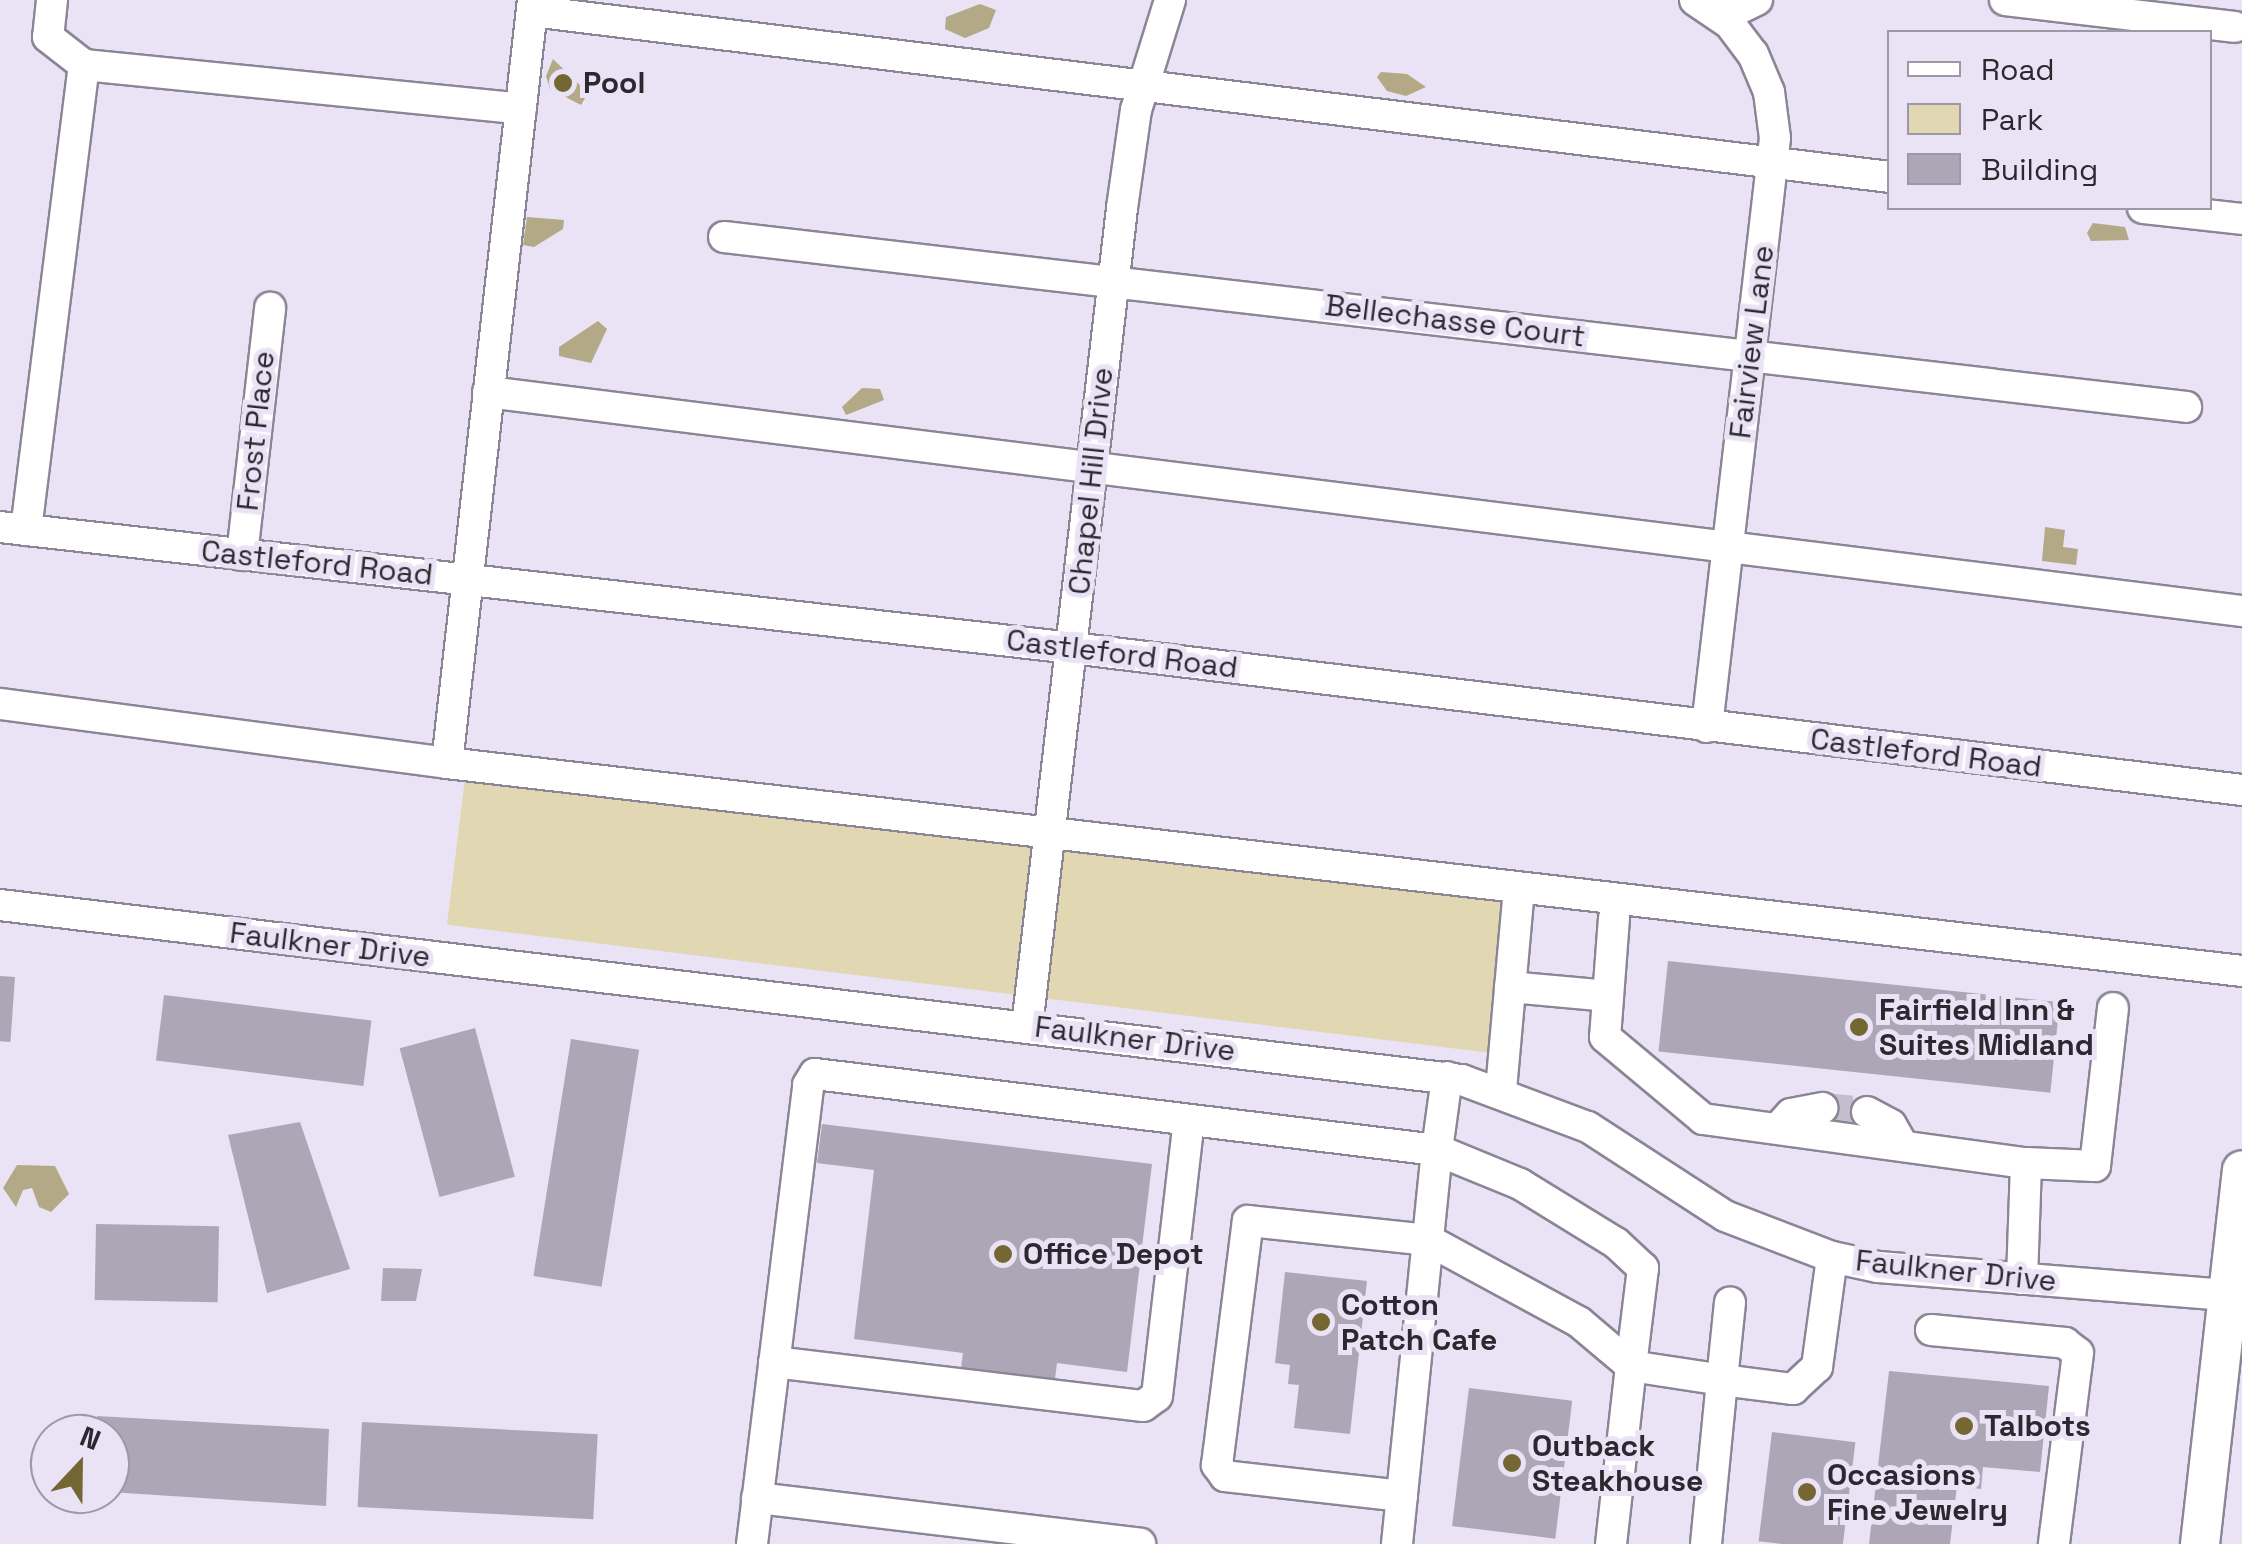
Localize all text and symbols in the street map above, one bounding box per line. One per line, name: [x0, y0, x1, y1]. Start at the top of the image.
legend: [1887, 30, 2212, 210]
text: Road: [1981, 50, 2055, 89]
place label: Pool: [583, 65, 645, 101]
marker: Pool: [552, 72, 574, 94]
text: Park: [1981, 100, 2043, 139]
text: Building: [1981, 150, 2098, 189]
street label: Fairview Lane: [1722, 243, 1782, 441]
street label: Bellechasse Court: [1323, 287, 1587, 355]
street label: Frost Place: [230, 349, 282, 513]
street label: Chapel Hill Drive: [1061, 366, 1121, 596]
street label: Castleford Road: [199, 533, 435, 593]
street label: Castleford Road: [1004, 622, 1240, 686]
street label: Castleford Road: [1808, 721, 2044, 785]
street label: Faulkner Drive: [228, 915, 432, 975]
place label: Fairfield Inn & Suites Midland: [1879, 992, 2094, 1062]
street label: Faulkner Drive: [1033, 1009, 1237, 1069]
marker: Fairfield Inn & Suites Midland: [1848, 1016, 1870, 1038]
place label: Office Depot: [1023, 1236, 1204, 1272]
marker: Office Depot: [992, 1243, 1014, 1265]
street label: Faulkner Drive: [1854, 1243, 2058, 1299]
place label: Cotton Patch Cafe: [1341, 1287, 1497, 1358]
marker: Cotton Patch Cafe: [1310, 1311, 1332, 1333]
place label: Talbots: [1984, 1408, 2091, 1444]
north arrow: [30, 1414, 130, 1514]
marker: Talbots: [1953, 1415, 1975, 1437]
text: N: [75, 1418, 106, 1458]
place label: Outback Steakhouse: [1532, 1428, 1703, 1498]
marker: Outback Steakhouse: [1501, 1452, 1523, 1474]
place label: Occasions Fine Jewelry: [1827, 1457, 2008, 1528]
marker: Occasions Fine Jewelry: [1796, 1481, 1818, 1503]

